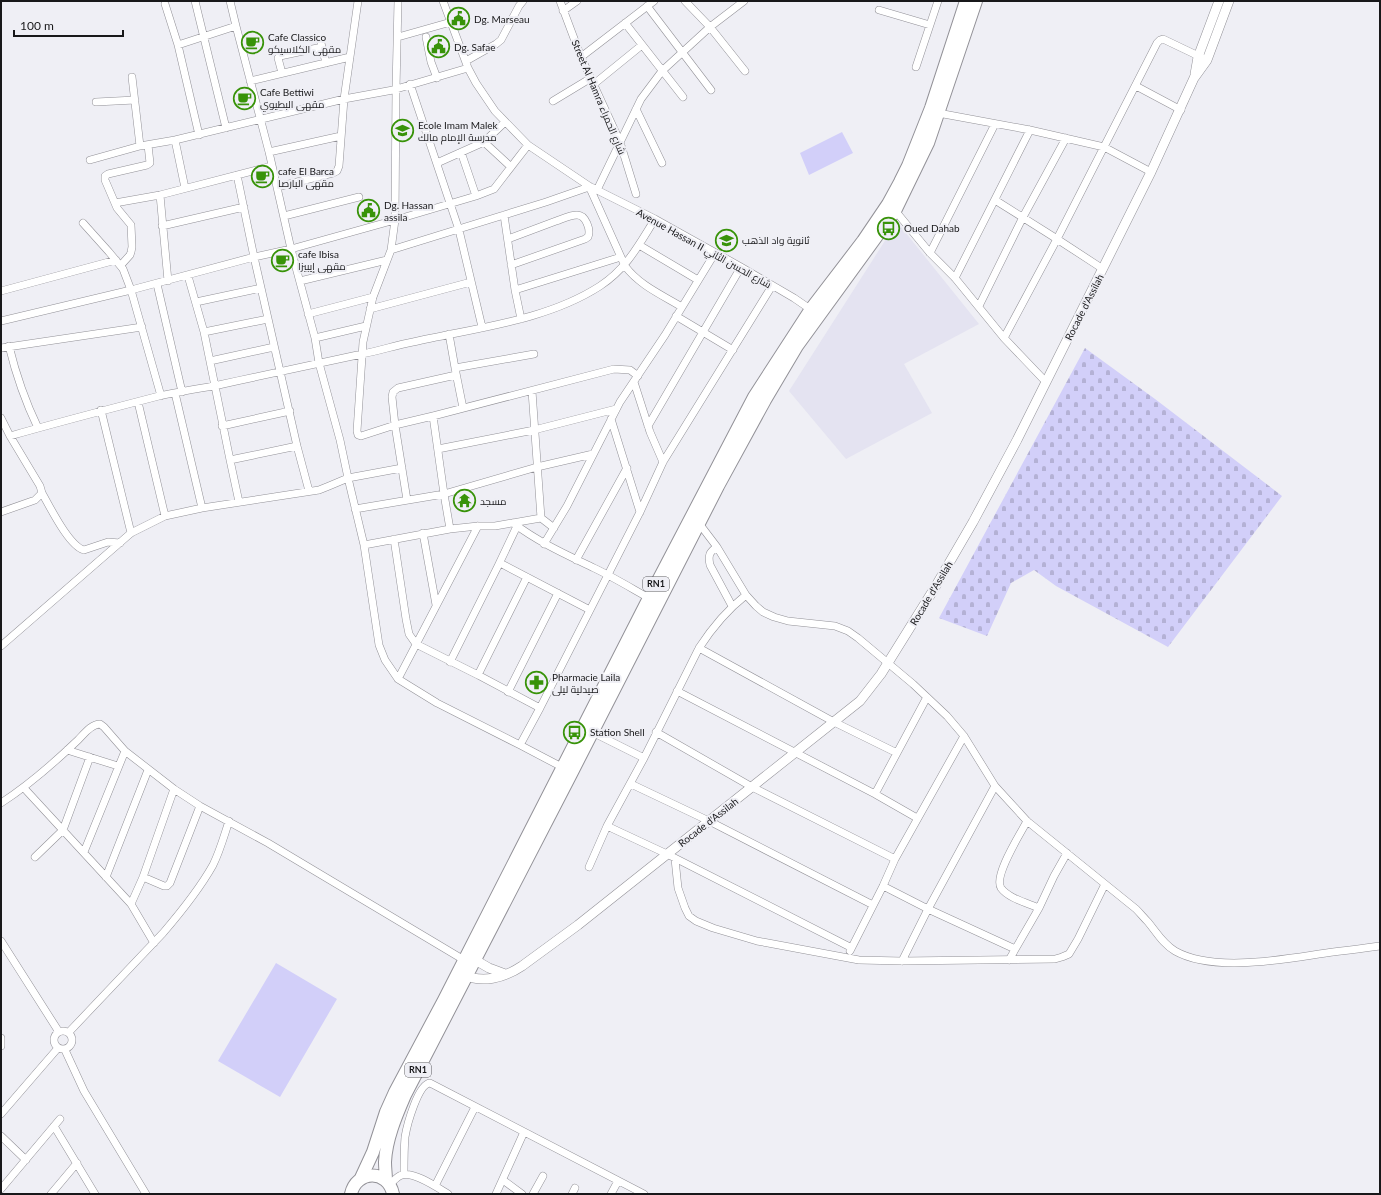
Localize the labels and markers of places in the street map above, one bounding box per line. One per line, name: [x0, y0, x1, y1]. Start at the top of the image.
public building icon: Dg. Marseau: [446, 6, 472, 32]
place label: Dg. Marseau: [474, 13, 529, 25]
cafe icon: Cafe Classico مقهى الكلاسيكو: [240, 30, 266, 56]
place label: Cafe Classico مقهى الكلاسيكو: [268, 31, 341, 56]
public building icon: Dg. Safae: [425, 34, 451, 60]
place label: Dg. Safae: [454, 41, 496, 53]
cafe icon: Cafe Bettiwi مقهى البطيوي: [231, 85, 257, 111]
place label: Cafe Bettiwi مقهى البطيوي: [260, 86, 324, 112]
school or university icon: Ecole Imam Malek مدرسة الإمام مالك: [389, 118, 415, 144]
place label: Ecole Imam Malek مدرسة الإمام مالك: [418, 119, 499, 145]
cafe icon: cafe El Barca مقهى البارصا: [250, 164, 276, 190]
place label: cafe El Barca مقهى البارصا: [278, 165, 334, 190]
public building icon: Dg. Hassan assila: [355, 198, 381, 224]
place label: Dg. Hassan assila: [384, 199, 433, 223]
bus stop icon: Oued Dahab: [876, 215, 902, 241]
place label: Oued Dahab: [904, 222, 960, 234]
school or university icon: ثانوية واد الذهب: [714, 227, 740, 253]
place label: ثانوية واد الذهب: [742, 234, 810, 246]
cafe icon: cafe Ibisa مقهى إيبيزا: [269, 247, 295, 273]
place label: cafe Ibisa مقهى إيبيزا: [298, 248, 346, 273]
temple icon: مسجد: [452, 488, 478, 514]
place label: مسجد: [480, 495, 506, 507]
pharmacy icon: Pharmacie Laila صيدلية ليلى: [524, 670, 550, 696]
place label: Pharmacie Laila صيدلية ليلى: [552, 671, 620, 696]
bus stop icon: Station Shell: [561, 719, 587, 745]
place label: Station Shell: [590, 726, 645, 738]

